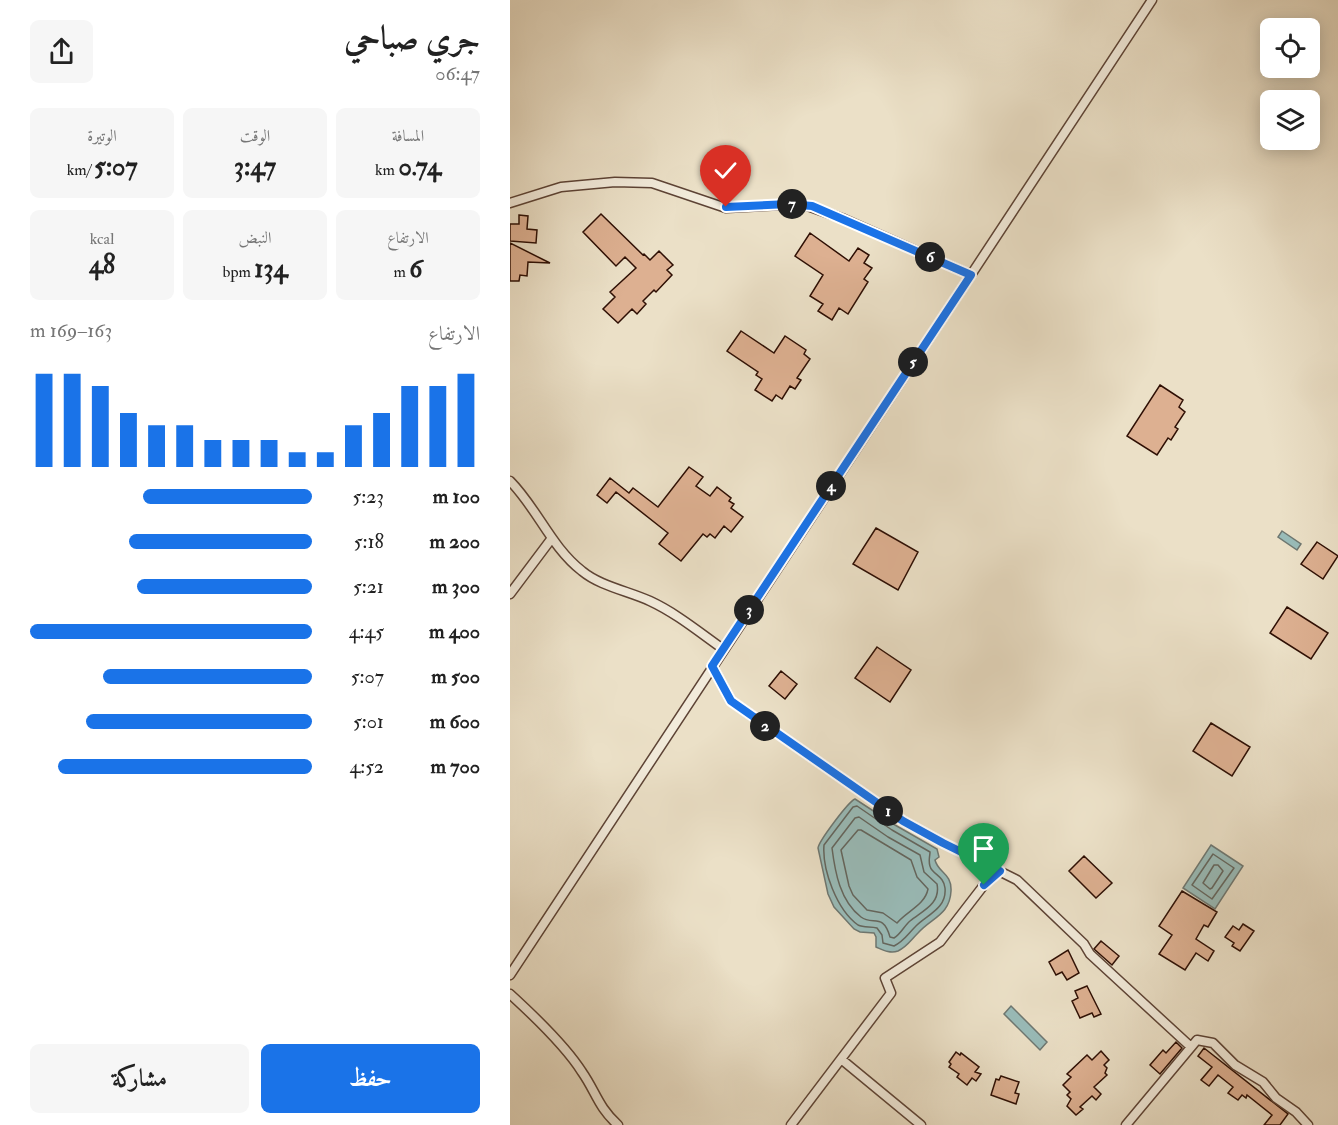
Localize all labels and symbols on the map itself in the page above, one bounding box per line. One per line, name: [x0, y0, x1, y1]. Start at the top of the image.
pin: [700, 145, 751, 207]
pin: 7: [777, 189, 807, 219]
pin: 6: [915, 242, 945, 272]
pin: 5: [898, 347, 928, 377]
pin: 4: [816, 471, 846, 501]
pin: 3: [734, 595, 764, 625]
pin: 2: [750, 711, 780, 741]
pin: 1: [873, 796, 903, 826]
pin: [958, 823, 1009, 885]

